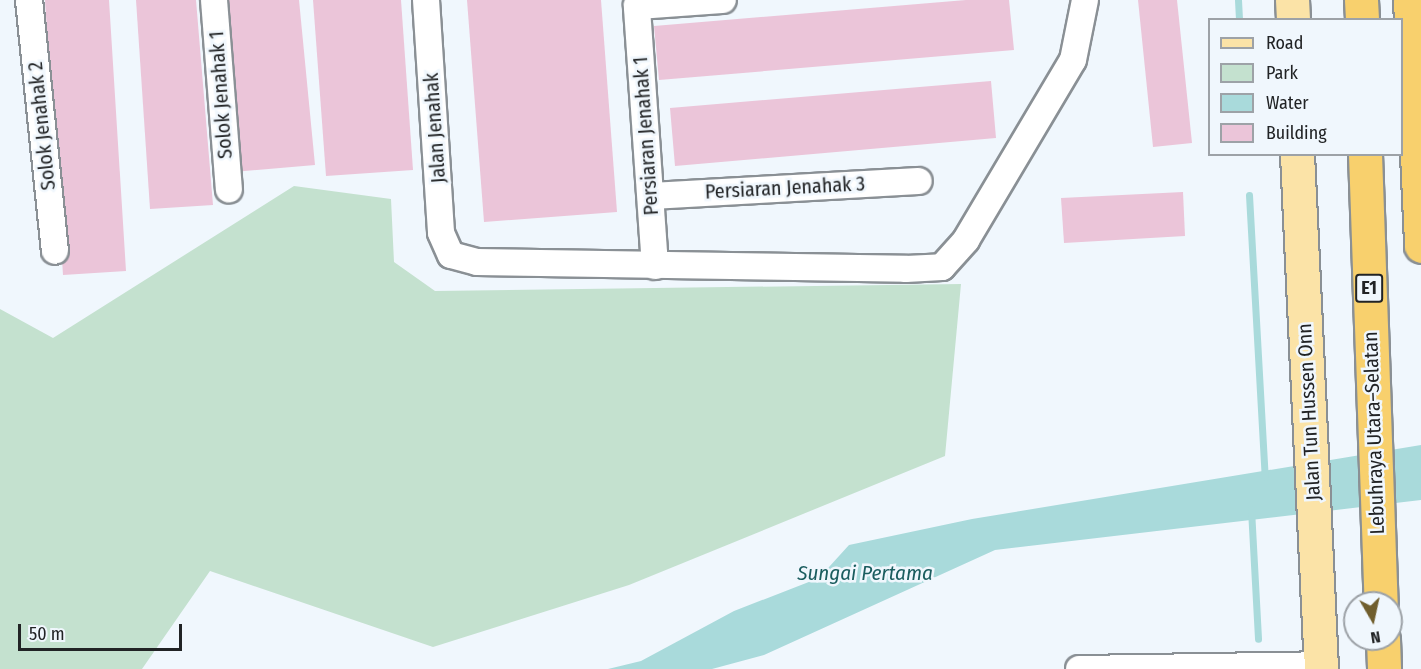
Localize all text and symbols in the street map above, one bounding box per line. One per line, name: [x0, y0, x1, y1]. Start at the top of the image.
legend: [1208, 18, 1403, 156]
street label: Solok Jenahak 1: [205, 30, 237, 160]
text: Road: [1266, 32, 1303, 54]
street label: Persiaran Jenahak 1: [628, 56, 664, 216]
street label: Solok Jenahak 2: [23, 61, 61, 191]
text: Park: [1266, 62, 1298, 84]
street label: Jalan Jenahak: [419, 72, 451, 184]
text: Water: [1266, 92, 1309, 114]
text: Building: [1266, 122, 1327, 144]
street label: Persiaran Jenahak 3: [704, 172, 866, 204]
road number: E1: [1354, 273, 1384, 303]
street label: Jalan Tun Hussen Onn: [1292, 323, 1326, 501]
street label: Lebuhraya Utara–Selatan: [1358, 331, 1390, 535]
water label: Sungai Pertama: [797, 560, 933, 586]
north arrow: [1343, 591, 1403, 651]
scale bar: [21, 612, 184, 650]
text: 50 m: [29, 623, 65, 645]
text: N: [1369, 627, 1382, 647]

